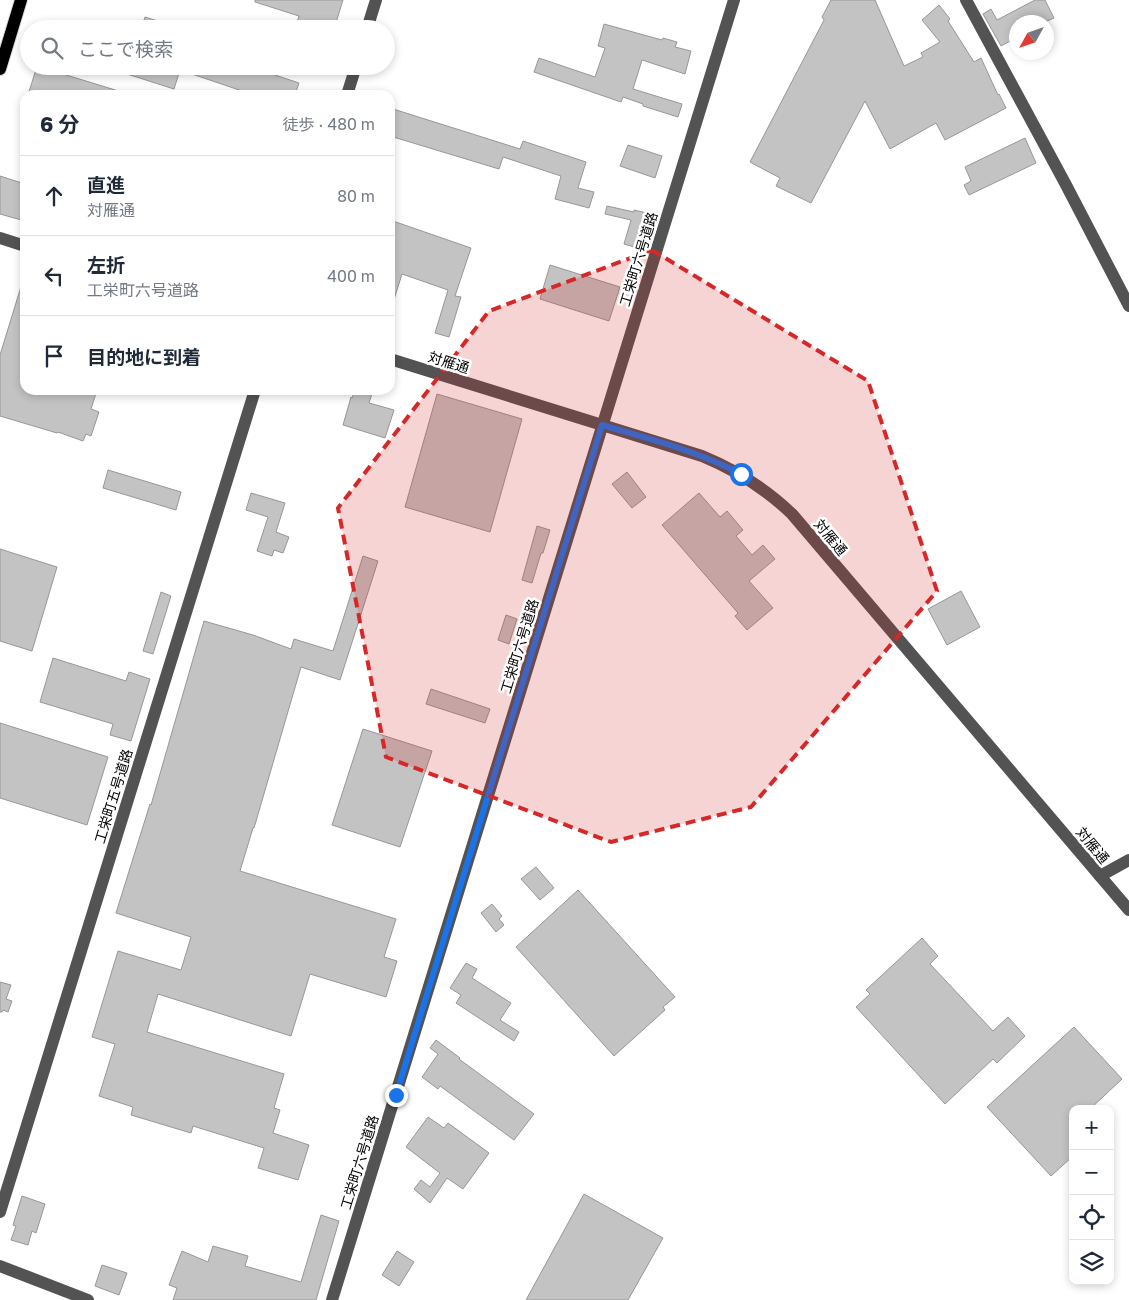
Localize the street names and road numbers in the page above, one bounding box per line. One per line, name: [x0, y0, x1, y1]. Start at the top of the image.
street label: 工栄町六号道路: [616, 210, 660, 308]
street label: 対雁通: [426, 348, 472, 376]
street label: 対雁通: [811, 515, 851, 559]
street label: 工栄町六号道路: [497, 597, 541, 695]
street label: 工栄町五号道路: [91, 747, 135, 845]
street label: 対雁通: [1073, 823, 1113, 867]
street label: 工栄町六号道路: [337, 1113, 381, 1211]

